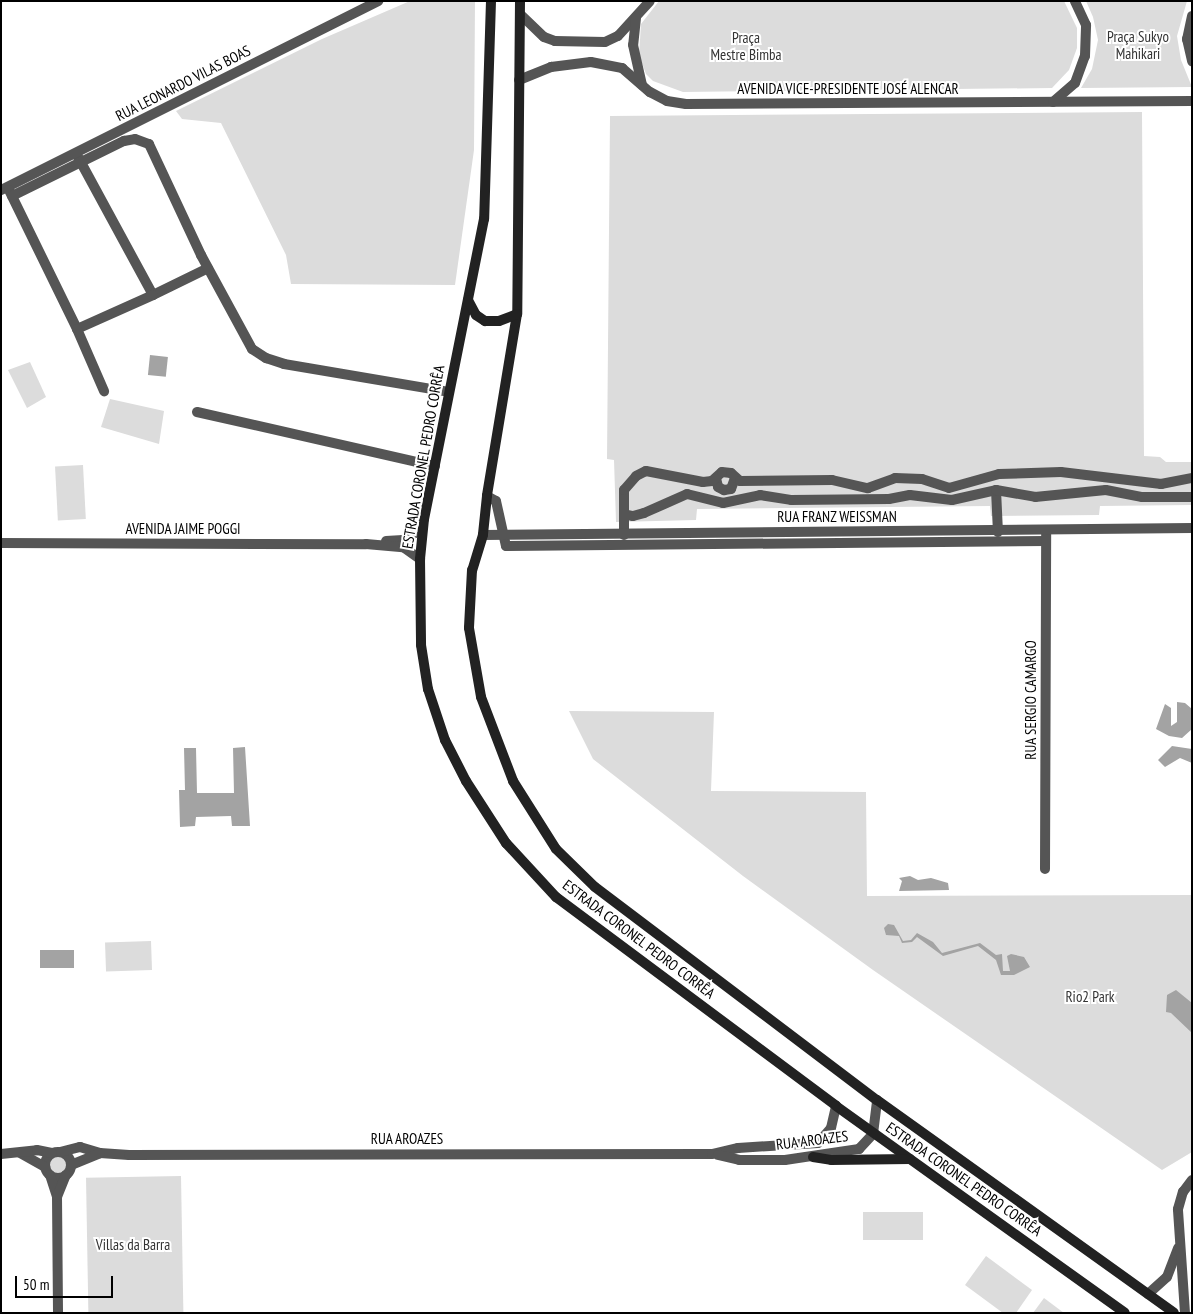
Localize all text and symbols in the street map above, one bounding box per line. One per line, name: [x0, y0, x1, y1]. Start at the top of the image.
park label: Praça Sukyo Mahikari: [1107, 27, 1169, 62]
park label: Praça Mestre Bimba: [710, 28, 782, 63]
street label: RUA LEONARDO VILAS BOAS: [112, 41, 254, 125]
street label: AVENIDA VICE-PRESIDENTE JOSÉ ALENCAR: [737, 80, 959, 98]
street label: ESTRADA CORONEL PEDRO CORRÊA: [398, 363, 448, 551]
street label: RUA FRANZ WEISSMAN: [777, 508, 897, 526]
street label: AVENIDA JAIME POGGI: [125, 520, 241, 538]
street label: RUA SERGIO CAMARGO: [1022, 640, 1040, 760]
street label: ESTRADA CORONEL PEDRO CORRÊA: [559, 876, 719, 1002]
park label: Rio2 Park: [1065, 988, 1115, 1006]
street label: ESTRADA CORONEL PEDRO CORRÊA: [882, 1118, 1046, 1240]
street label: RUA AROAZES: [774, 1127, 850, 1153]
street label: RUA AROAZES: [370, 1130, 444, 1148]
park label: Villas da Barra: [96, 1236, 170, 1254]
scale bar: [18, 1266, 115, 1298]
text: 50 m: [23, 1275, 49, 1294]

